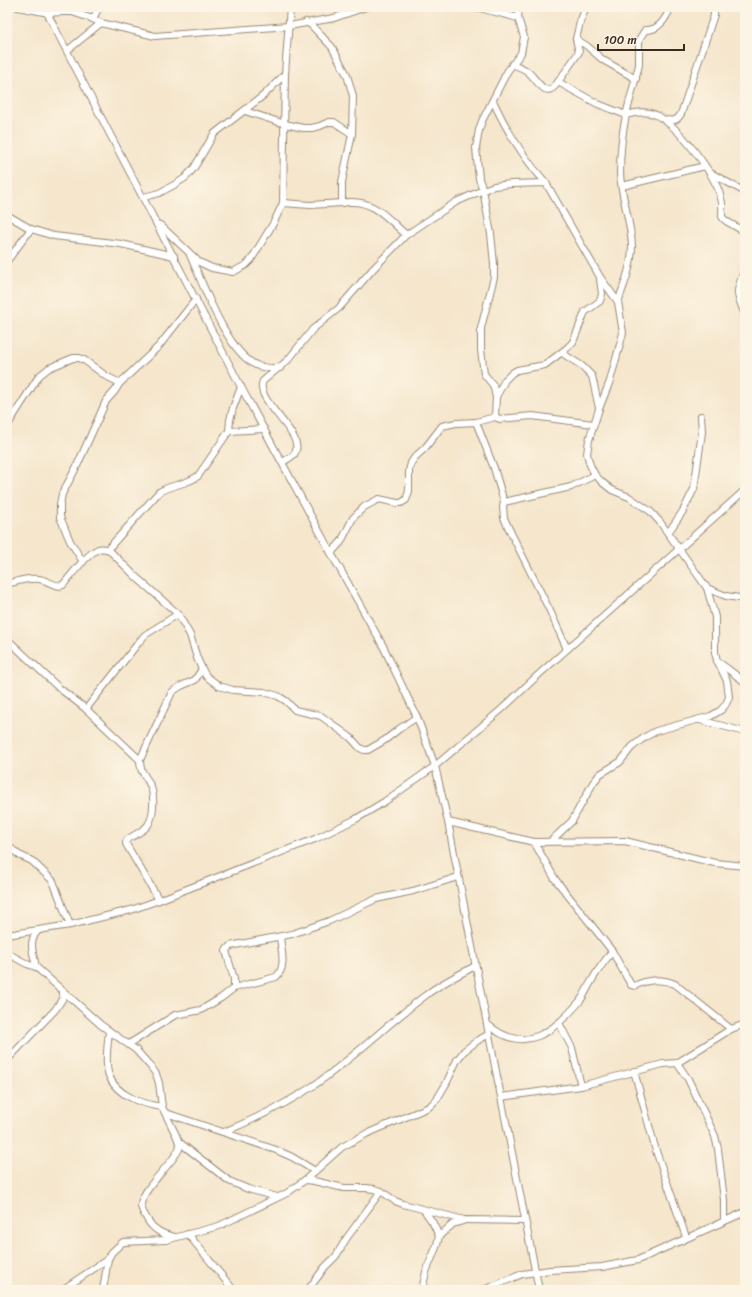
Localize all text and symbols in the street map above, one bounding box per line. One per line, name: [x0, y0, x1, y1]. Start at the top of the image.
scale bar: [598, 26, 684, 52]
text: 100 m: [604, 29, 637, 51]

